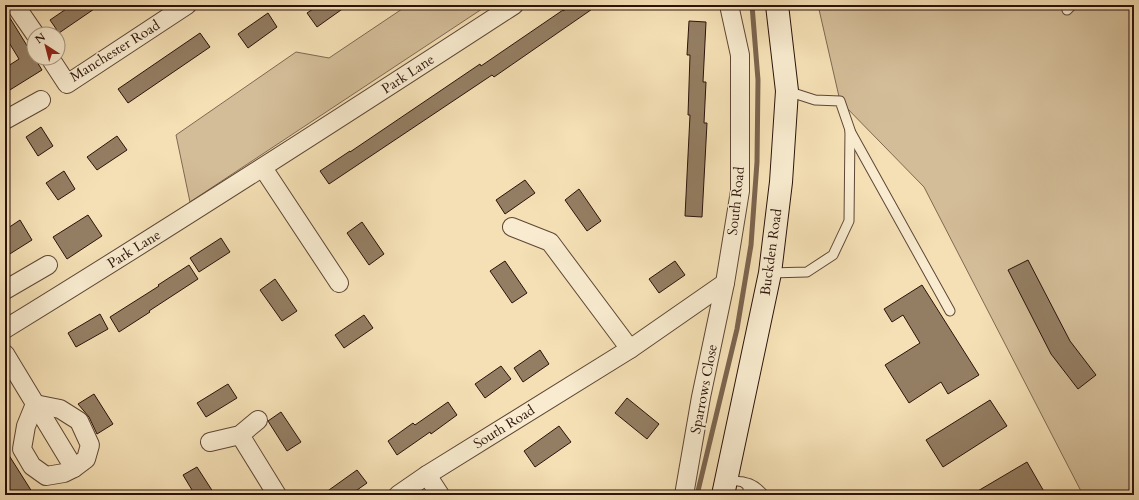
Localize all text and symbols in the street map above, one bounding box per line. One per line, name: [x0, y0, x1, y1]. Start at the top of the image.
street label: Manchester Road: [66, 15, 164, 86]
north arrow: [26, 26, 66, 66]
text: N: [32, 29, 49, 47]
street label: Park Lane: [378, 50, 438, 98]
street label: South Road: [723, 165, 749, 236]
street label: Buckden Road: [756, 207, 787, 297]
street label: Park Lane: [104, 225, 164, 273]
street label: Sparrows Close: [686, 343, 722, 435]
street label: South Road: [470, 400, 539, 453]

